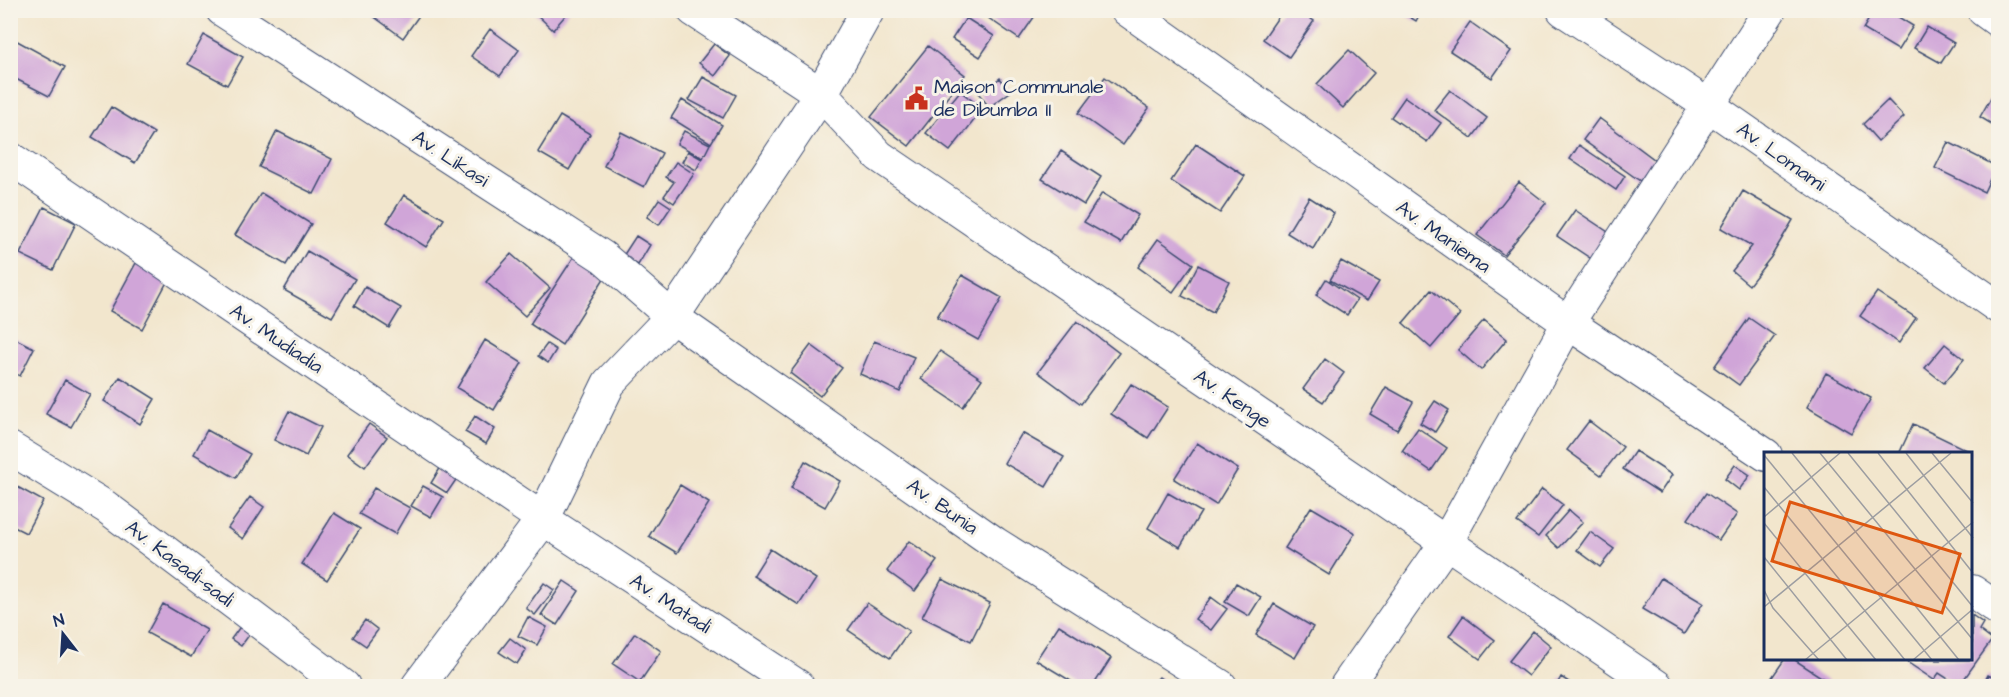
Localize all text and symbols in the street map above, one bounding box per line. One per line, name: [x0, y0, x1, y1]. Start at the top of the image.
place label: Maison Communale de Dibumba II: [934, 73, 1104, 124]
public building icon: Maison Communale de Dibumba II: [903, 85, 929, 111]
street label: Av. Lomami: [1731, 116, 1832, 198]
street label: Av. Likasi: [407, 124, 494, 194]
street label: Av. Maniema: [1390, 194, 1497, 280]
street label: Av. Mudiadia: [224, 297, 329, 381]
street label: Av. Kenge: [1188, 363, 1277, 436]
inset map: [1764, 452, 1973, 661]
street label: Av. Bunia: [901, 472, 984, 542]
street label: Av. Kasadi-sadi: [119, 514, 240, 614]
street label: Av. Matadi: [624, 567, 717, 641]
north arrow: [33, 604, 93, 664]
text: N: [51, 609, 67, 633]

